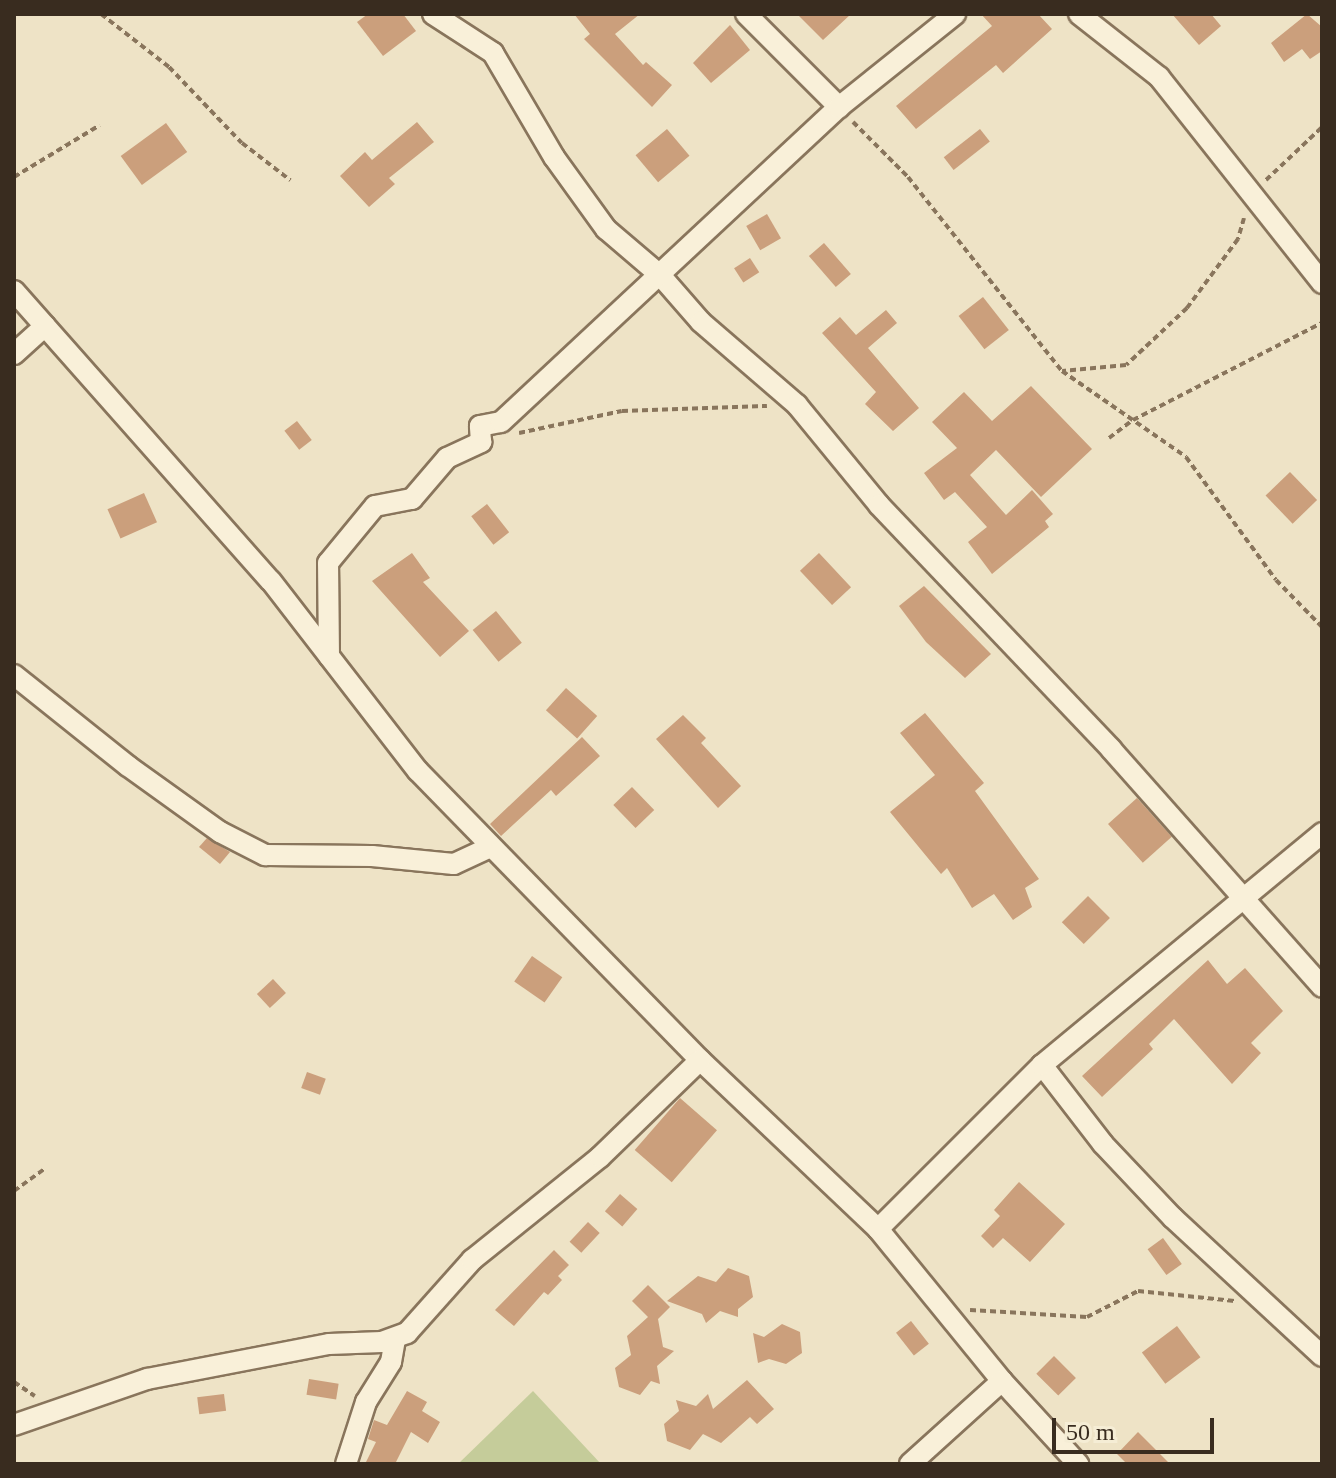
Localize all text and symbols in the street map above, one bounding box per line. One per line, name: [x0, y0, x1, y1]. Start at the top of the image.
scale bar: [1056, 1402, 1218, 1452]
text: 50 m: [1066, 1419, 1115, 1445]

